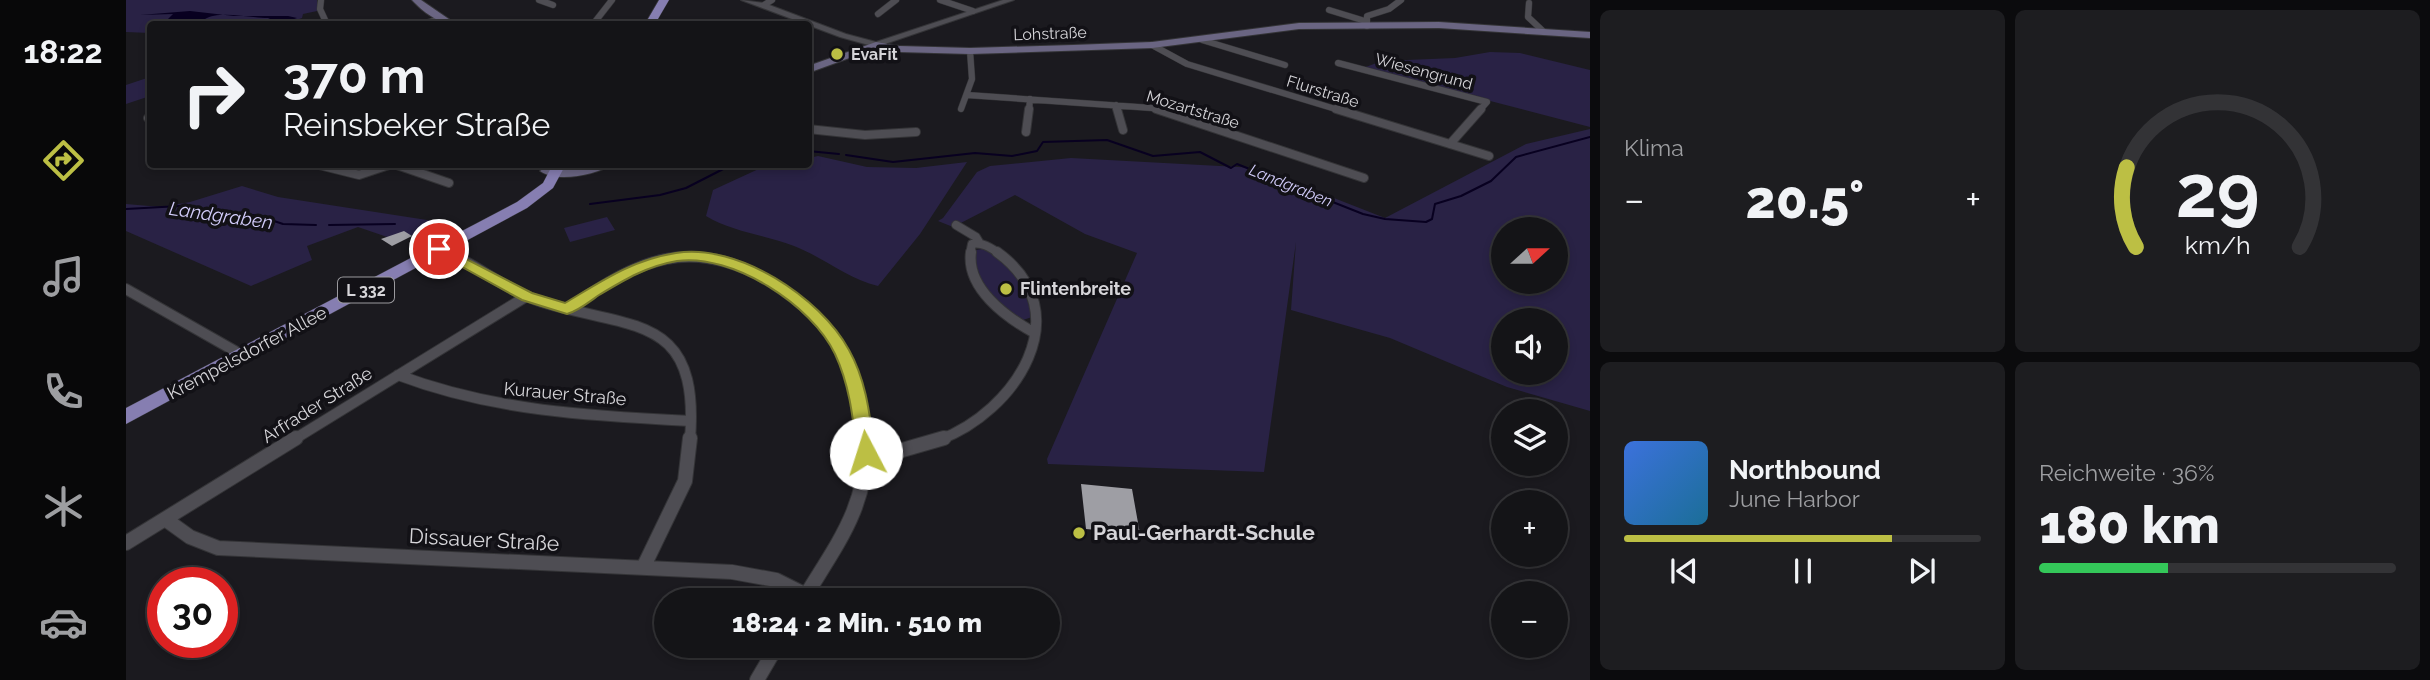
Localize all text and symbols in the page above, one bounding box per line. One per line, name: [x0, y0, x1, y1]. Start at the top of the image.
street label: Lohstraße: [1013, 23, 1087, 44]
text: 18:22: [23, 33, 103, 70]
place label: EvaFit: [851, 45, 898, 64]
marker: EvaFit: [829, 46, 845, 62]
text: 370 m: [283, 47, 425, 104]
icon: right: [168, 49, 259, 140]
street label: Wiesengrund: [1373, 49, 1475, 94]
street label: Flurstraße: [1284, 72, 1361, 111]
street label: Mozartstraße: [1144, 86, 1242, 133]
text: Reinsbeker Straße: [283, 106, 550, 143]
text: Klima: [1624, 134, 1684, 161]
icon: directions: [39, 136, 88, 185]
text: 29: [2176, 149, 2259, 234]
water label: Landgraben: [1246, 160, 1335, 211]
text: 20.5°: [1745, 169, 1864, 230]
text: −: [1624, 177, 1644, 222]
text: +: [1965, 177, 1981, 222]
water label: Landgraben: [168, 197, 274, 233]
north arrow: [1491, 217, 1568, 294]
map controls: [1491, 217, 1568, 658]
pin: [409, 219, 469, 279]
icon: arrive: [420, 230, 458, 268]
text: km/h: [2185, 230, 2250, 260]
icon: music: [39, 252, 88, 301]
road number: L 332: [338, 278, 394, 302]
place label: Flintenbreite: [1020, 278, 1131, 299]
marker: Flintenbreite: [998, 281, 1014, 297]
street label: Krempelsdorfer Allee: [164, 301, 330, 403]
button: sound: [1491, 308, 1568, 385]
street label: Arfrader Straße: [258, 362, 376, 447]
icon: phone: [39, 367, 88, 416]
street label: Kurauer Straße: [503, 378, 628, 409]
button: layers: [1491, 399, 1568, 476]
position arrow: [829, 416, 903, 490]
text: Northbound: [1729, 455, 1881, 485]
text: Reichweite · 36%: [2039, 459, 2214, 486]
icon: climate: [39, 482, 88, 531]
text: June Harbor: [1729, 485, 1860, 512]
button: +: [1491, 490, 1568, 567]
text: 180 km: [2039, 494, 2220, 555]
place label: Paul-Gerhardt-Schule: [1093, 520, 1315, 545]
street label: Dissauer Straße: [408, 523, 560, 556]
marker: Paul-Gerhardt-Schule: [1071, 525, 1087, 541]
icon: previous: [1665, 552, 1703, 590]
icon: pause: [1784, 552, 1822, 590]
icon: next: [1903, 552, 1941, 590]
speed limit sign: 30: [147, 567, 238, 658]
button: −: [1491, 581, 1568, 658]
icon: car: [39, 598, 88, 647]
text: 18:24 · 2 Min. · 510 m: [732, 608, 982, 638]

